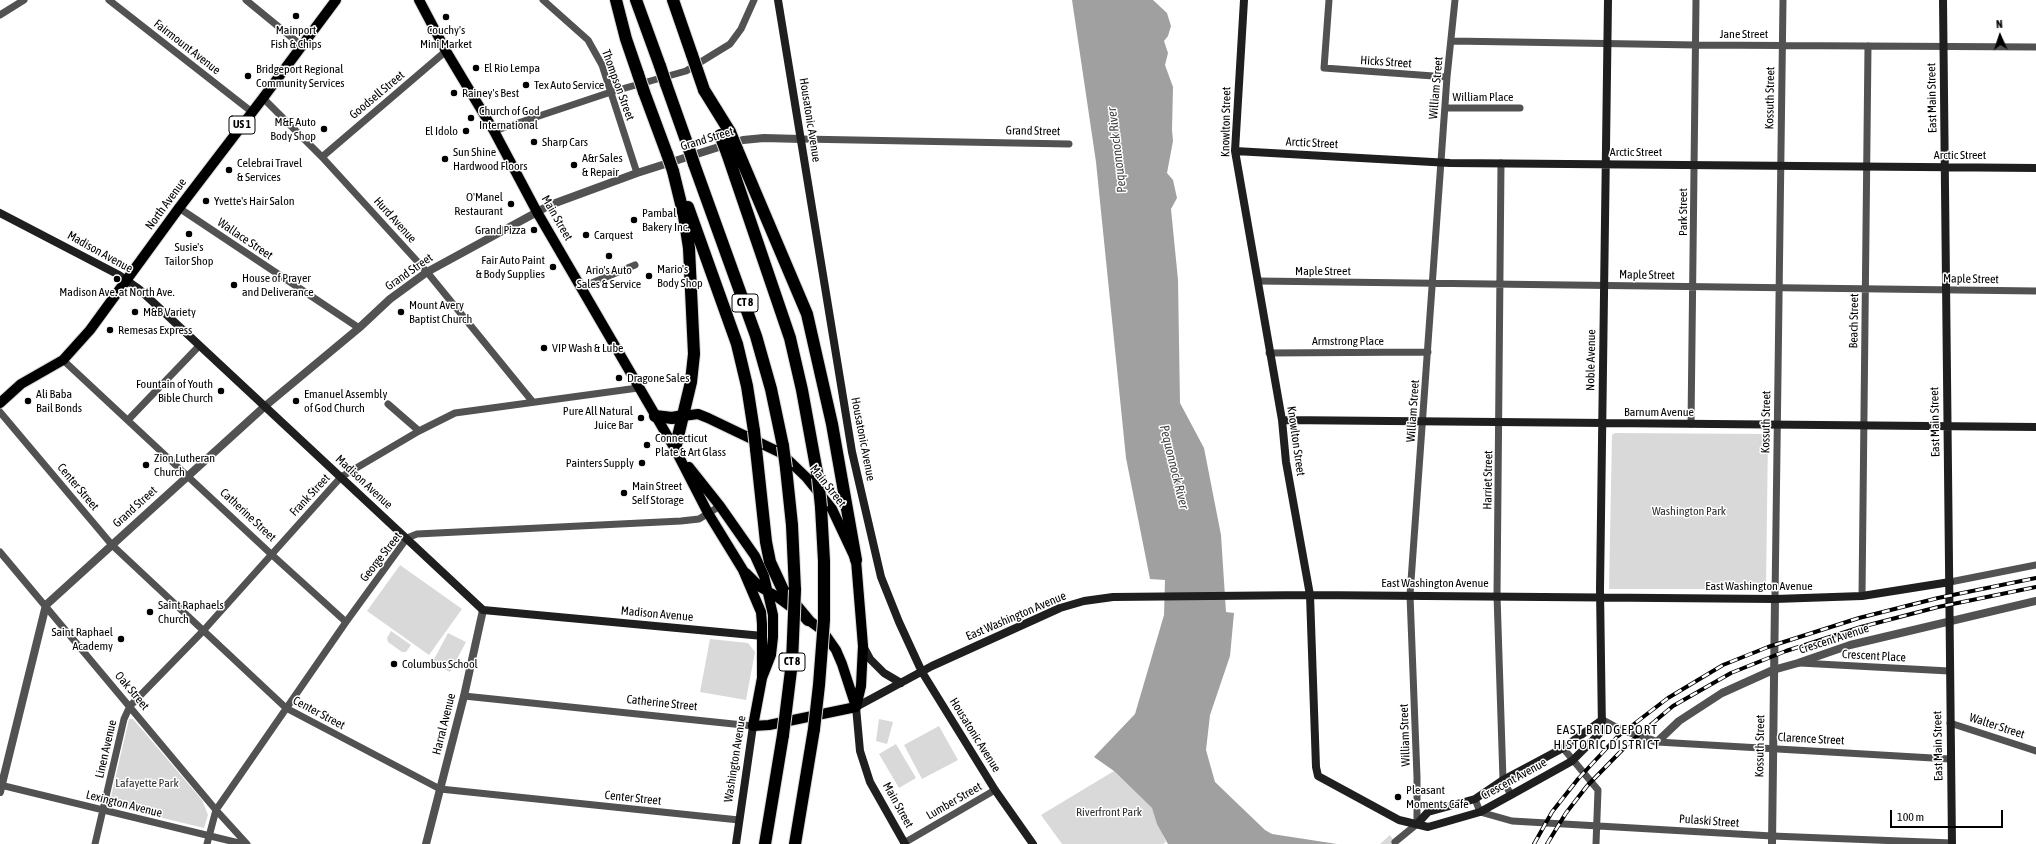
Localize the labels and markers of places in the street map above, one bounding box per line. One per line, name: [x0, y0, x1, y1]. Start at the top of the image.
marker: Mainport Fish & Chips: [291, 11, 301, 21]
marker: Couchy's Mini Market: [441, 12, 451, 22]
place label: Mainport Fish & Chips: [270, 23, 322, 51]
place label: Couchy's Mini Market: [420, 23, 472, 51]
place label: El Rio Lempa: [484, 61, 540, 75]
place label: Bridgeport Regional Community Services: [256, 62, 345, 90]
marker: El Rio Lempa: [471, 63, 481, 73]
marker: Bridgeport Regional Community Services: [243, 71, 253, 81]
place label: Tex Auto Service: [534, 78, 604, 92]
marker: Tex Auto Service: [521, 80, 531, 90]
place label: Rainey's Best: [462, 86, 519, 100]
marker: Rainey's Best: [449, 88, 459, 98]
place label: Church of God International: [479, 104, 540, 132]
marker: Church of God International: [466, 113, 476, 123]
place label: M&F Auto Body Shop: [270, 115, 316, 143]
marker: M&F Auto Body Shop: [319, 124, 329, 134]
place label: El Idolo: [425, 124, 458, 138]
marker: El Idolo: [461, 126, 471, 136]
place label: Sharp Cars: [542, 135, 588, 149]
marker: Sharp Cars: [529, 137, 539, 147]
place label: Sun Shine Hardwood Floors: [453, 145, 527, 173]
place label: A&r Sales & Repair: [582, 151, 623, 179]
marker: Sun Shine Hardwood Floors: [440, 154, 450, 164]
place label: Celebrai Travel & Services: [237, 156, 302, 184]
marker: A&r Sales & Repair: [569, 160, 579, 170]
marker: Celebrai Travel & Services: [224, 165, 234, 175]
place label: O'Manel Restaurant: [454, 190, 503, 218]
place label: Yvette's Hair Salon: [214, 194, 295, 208]
marker: Yvette's Hair Salon: [201, 196, 211, 206]
marker: O'Manel Restaurant: [506, 199, 516, 209]
place label: Pambal Bakery Inc.: [642, 206, 689, 234]
marker: Pambal Bakery Inc.: [629, 215, 639, 225]
place label: Grand Pizza: [475, 223, 526, 237]
marker: Grand Pizza: [529, 225, 539, 235]
place label: Carquest: [594, 228, 633, 242]
marker: Susie's Tailor Shop: [184, 229, 194, 239]
marker: Carquest: [581, 230, 591, 240]
place label: Susie's Tailor Shop: [165, 240, 213, 268]
marker: Ario's Auto Sales & Service: [604, 251, 614, 261]
place label: Fair Auto Paint & Body Supplies: [476, 253, 545, 281]
marker: Fair Auto Paint & Body Supplies: [548, 262, 558, 272]
place label: Mario's Body Shop: [657, 262, 703, 290]
place label: Ario's Auto Sales & Service: [577, 263, 641, 291]
place label: House of Prayer and Deliverance: [242, 271, 314, 299]
marker: Mario's Body Shop: [644, 271, 654, 281]
marker: Madison Ave. at North Ave.: [112, 274, 122, 284]
marker: House of Prayer and Deliverance: [229, 280, 239, 290]
place label: Madison Ave. at North Ave.: [59, 285, 175, 299]
place label: Mount Avery Baptist Church: [409, 298, 472, 326]
place label: M&B Variety: [143, 305, 196, 319]
marker: M&B Variety: [130, 307, 140, 317]
marker: Mount Avery Baptist Church: [396, 307, 406, 317]
place label: Remesas Express: [118, 323, 192, 337]
marker: Remesas Express: [105, 325, 115, 335]
place label: VIP Wash & Lube: [552, 341, 624, 355]
marker: VIP Wash & Lube: [539, 343, 549, 353]
place label: Dragone Sales: [627, 371, 689, 385]
marker: Dragone Sales: [614, 373, 624, 383]
place label: Fountain of Youth Bible Church: [136, 377, 213, 405]
marker: Fountain of Youth Bible Church: [216, 386, 226, 396]
place label: Ali Baba Bail Bonds: [36, 387, 82, 415]
place label: Emanuel Assembly of God Church: [304, 387, 387, 415]
marker: Ali Baba Bail Bonds: [23, 396, 33, 406]
marker: Emanuel Assembly of God Church: [291, 396, 301, 406]
place label: Pure All Natural Juice Bar: [563, 404, 633, 432]
marker: Pure All Natural Juice Bar: [636, 413, 646, 423]
place label: Connecticut Plate & Art Glass: [655, 431, 726, 459]
marker: Connecticut Plate & Art Glass: [642, 440, 652, 450]
place label: Zion Lutheran Church: [154, 451, 215, 479]
place label: Painters Supply: [566, 456, 634, 470]
marker: Painters Supply: [637, 458, 647, 468]
marker: Zion Lutheran Church: [141, 460, 151, 470]
place label: Main Street Self Storage: [632, 479, 684, 507]
marker: Main Street Self Storage: [619, 488, 629, 498]
place label: Saint Raphaels Church: [158, 598, 224, 626]
marker: Saint Raphaels Church: [145, 607, 155, 617]
place label: Saint Raphael Academy: [51, 625, 113, 653]
marker: Saint Raphael Academy: [116, 634, 126, 644]
place label: Columbus School: [402, 657, 478, 671]
marker: Columbus School: [389, 659, 399, 669]
place label: Pleasant Moments Cafe: [1406, 783, 1469, 811]
marker: Pleasant Moments Cafe: [1393, 792, 1403, 802]

